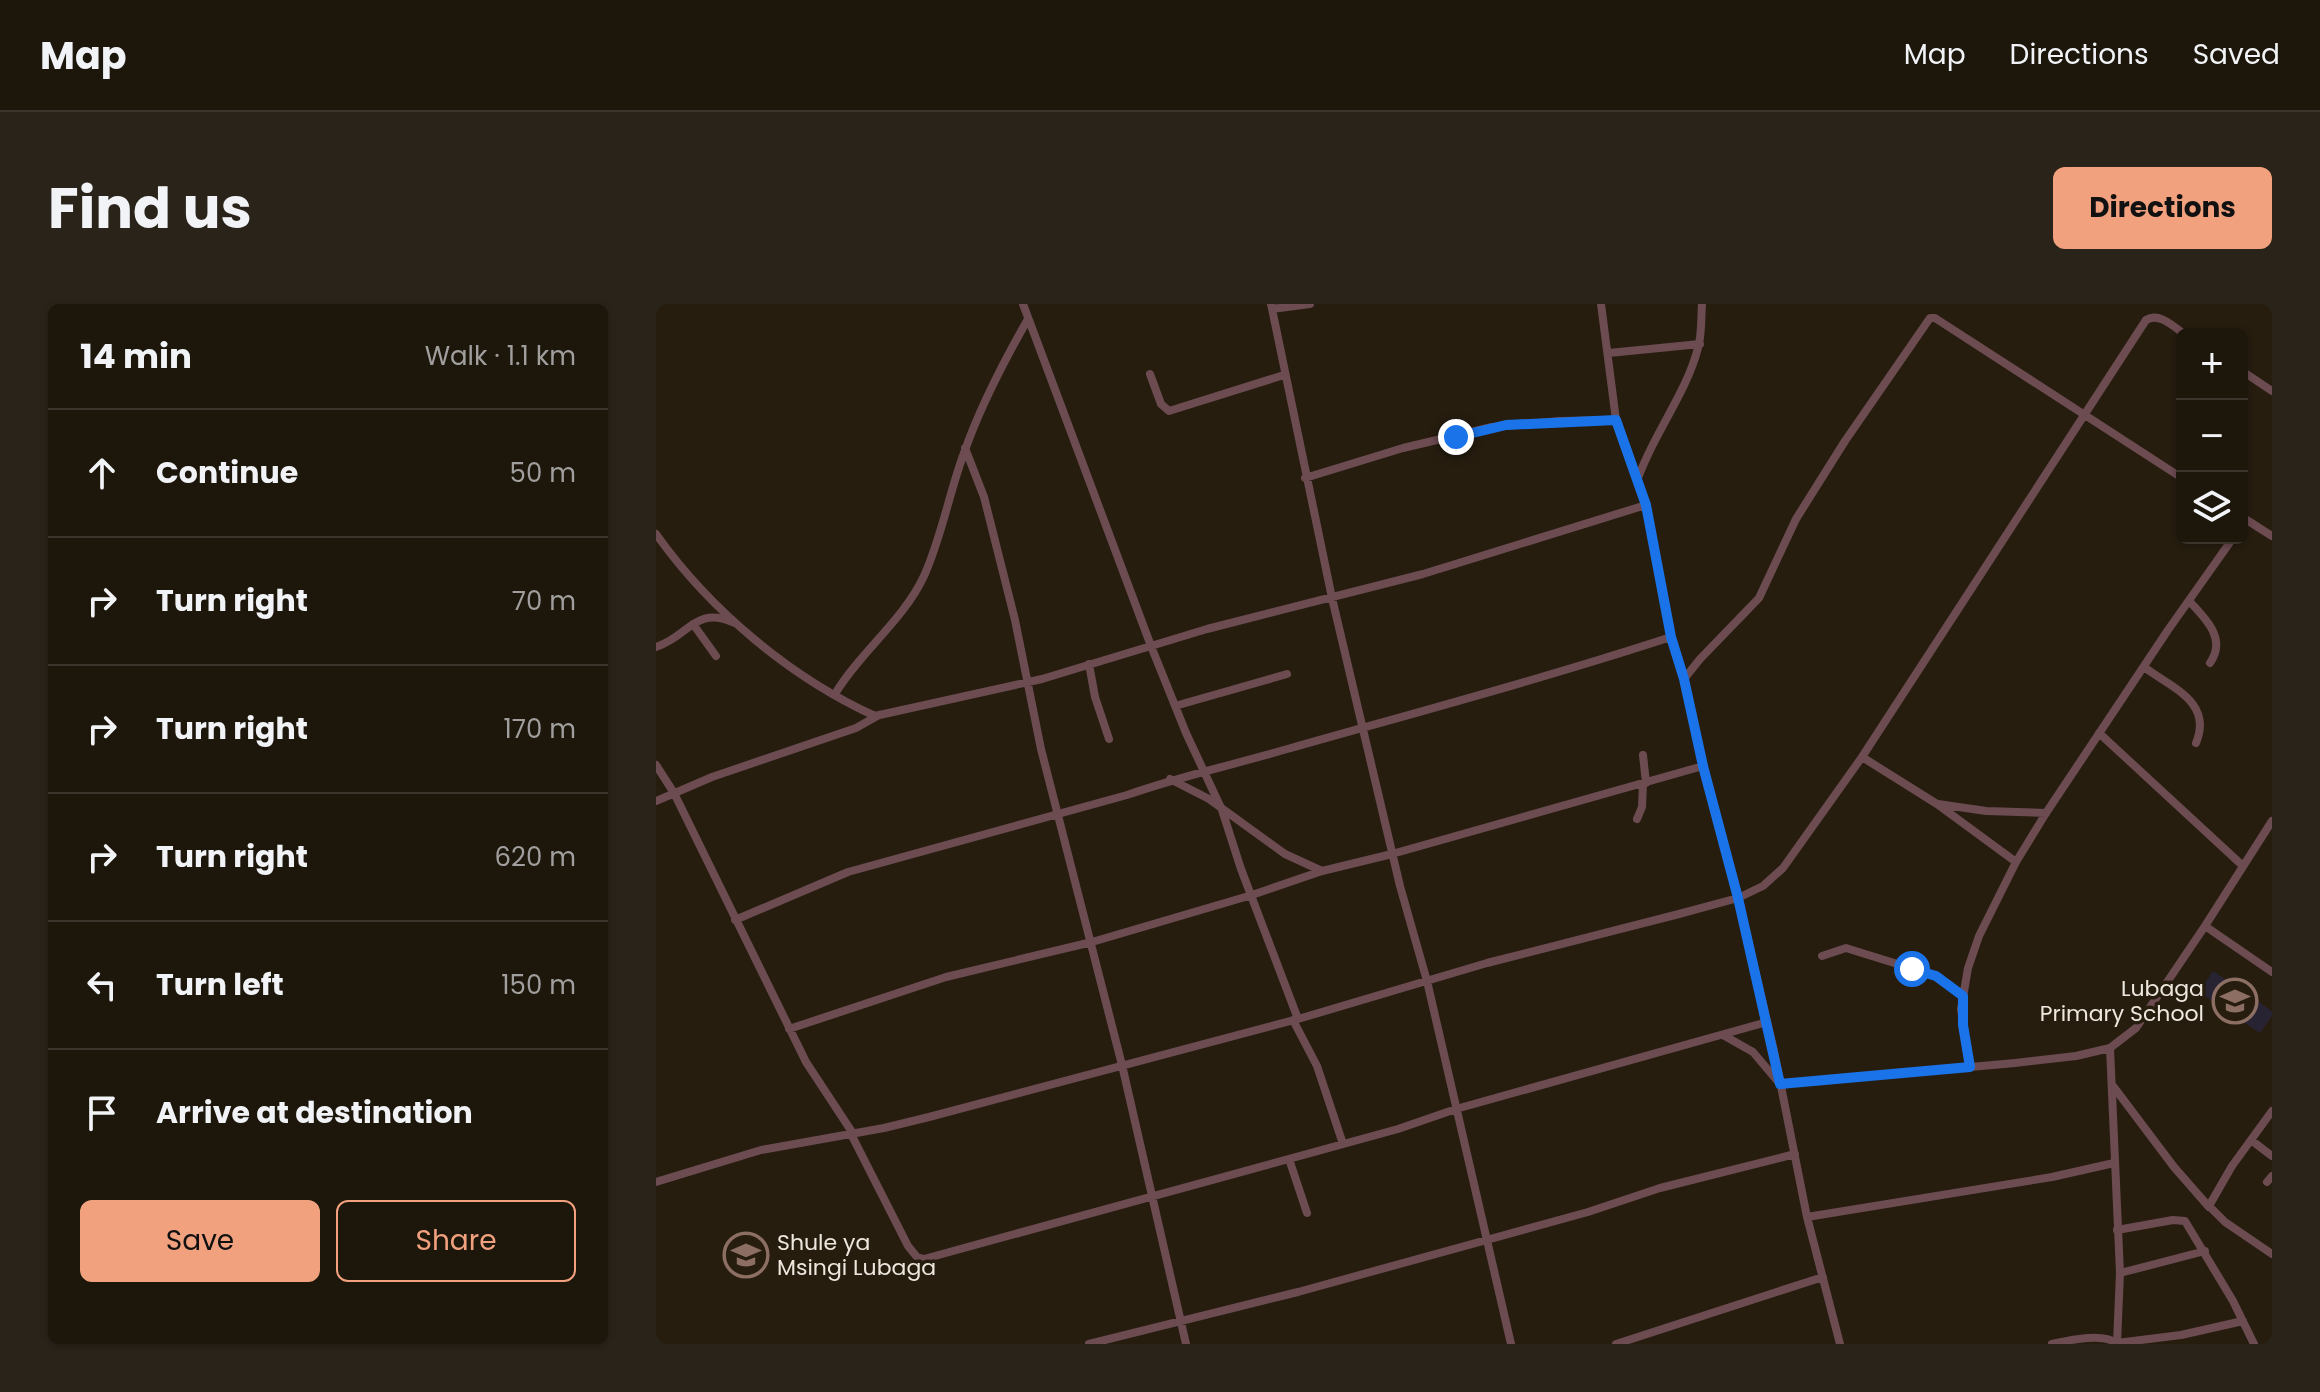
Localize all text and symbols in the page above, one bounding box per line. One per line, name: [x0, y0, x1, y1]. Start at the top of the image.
text: Map: [40, 29, 127, 82]
text: Map: [1904, 35, 1966, 74]
text: Directions: [2010, 35, 2149, 74]
text: Saved: [2193, 35, 2280, 74]
button: Directions: [2053, 167, 2272, 249]
text: Find us: [48, 169, 252, 248]
map controls: [2176, 328, 2248, 544]
button: +: [2176, 328, 2248, 400]
text: 14 min: [80, 332, 192, 380]
text: Walk · 1.1 km: [425, 338, 576, 374]
button: −: [2176, 400, 2248, 472]
route end: [1438, 419, 1474, 455]
icon: ahead: [80, 451, 124, 495]
text: Continue: [156, 451, 298, 494]
text: 50 m: [510, 455, 576, 491]
button: layers: [2176, 472, 2248, 544]
icon: right: [80, 579, 124, 623]
text: Turn right: [156, 579, 308, 622]
text: 70 m: [512, 583, 576, 619]
icon: right: [80, 707, 124, 751]
text: Turn right: [156, 707, 308, 750]
text: 170 m: [503, 711, 576, 747]
icon: right: [80, 835, 124, 879]
text: Turn right: [156, 835, 308, 878]
text: 620 m: [494, 839, 576, 875]
route start: [1894, 951, 1930, 987]
icon: left: [80, 963, 124, 1007]
text: Turn left: [156, 963, 284, 1006]
text: 150 m: [501, 967, 576, 1003]
place label: Lubaga Primary School: [2040, 973, 2204, 1029]
school or university icon: Lubaga Primary School: [2211, 977, 2259, 1025]
icon: arrive: [80, 1091, 124, 1135]
text: Arrive at destination: [156, 1091, 473, 1134]
button: Save: [80, 1200, 320, 1282]
button: Share: [336, 1200, 576, 1282]
place label: Shule ya Msingi Lubaga: [777, 1227, 936, 1283]
school or university icon: Shule ya Msingi Lubaga: [722, 1231, 770, 1279]

